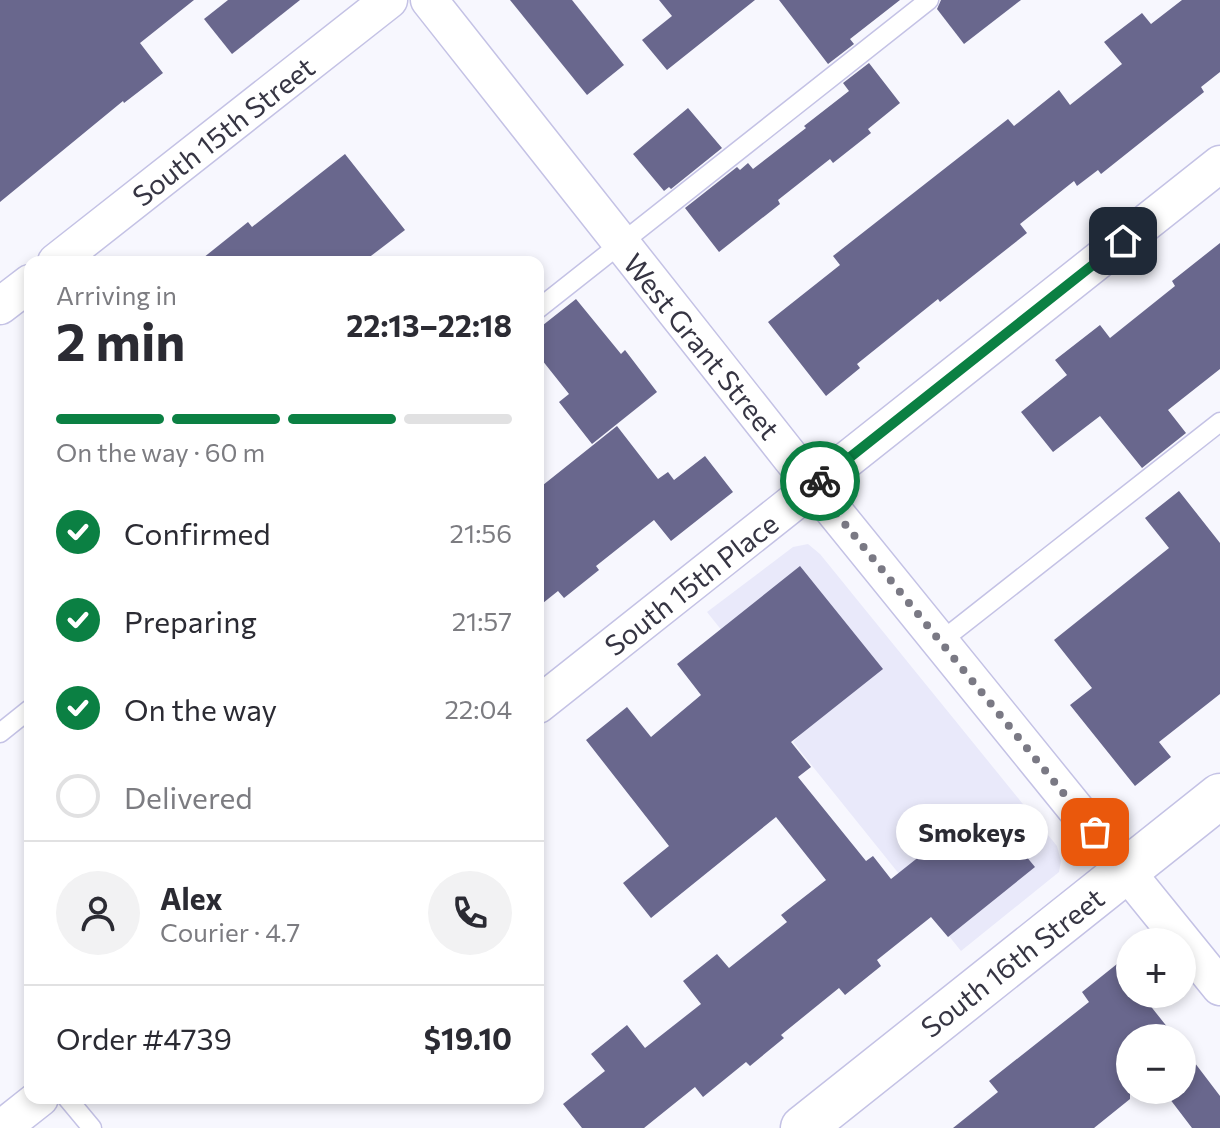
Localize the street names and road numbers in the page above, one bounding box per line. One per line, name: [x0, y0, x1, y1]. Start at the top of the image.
street label: South 15th Street: [125, 49, 321, 213]
street label: West Grant Street: [617, 246, 787, 446]
street label: South 15th Place: [598, 506, 784, 662]
street label: South 16th Street: [914, 880, 1110, 1044]

